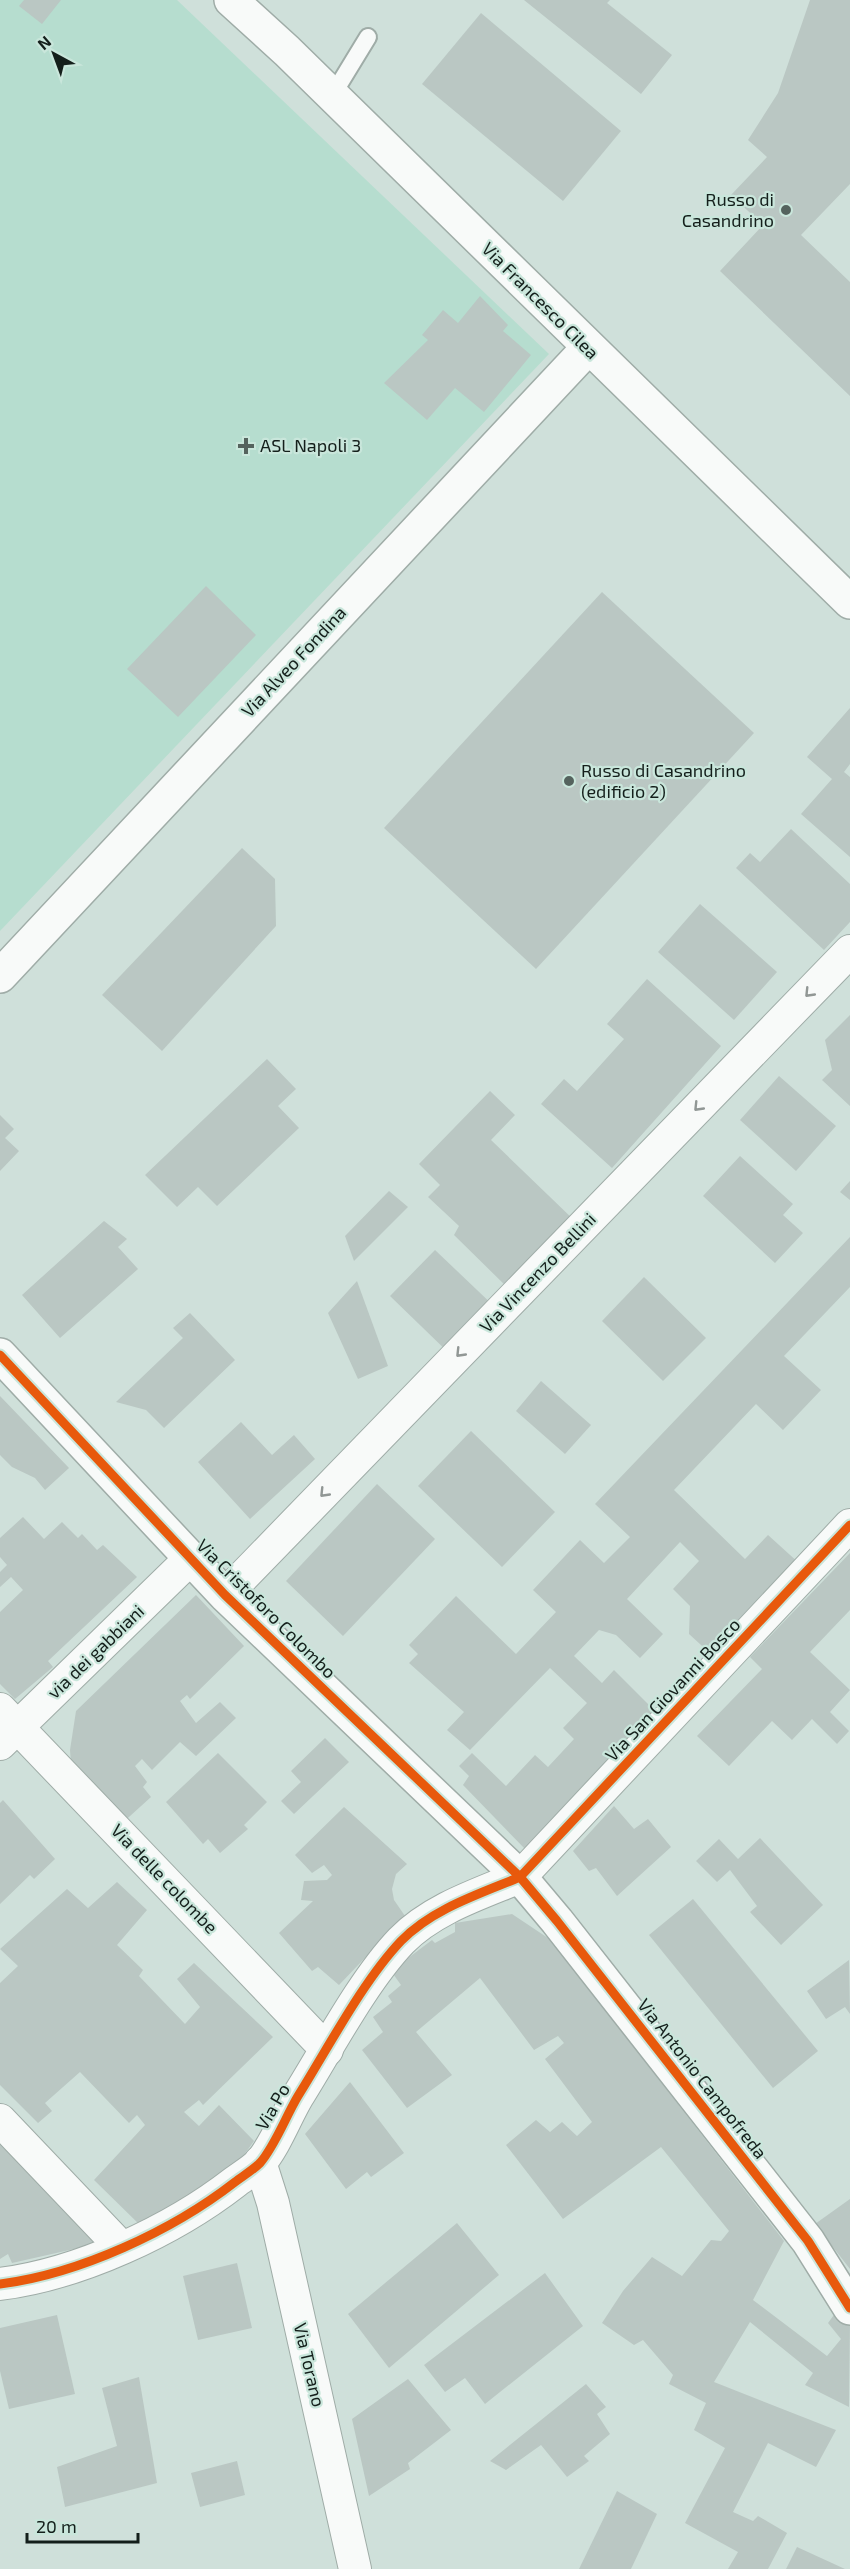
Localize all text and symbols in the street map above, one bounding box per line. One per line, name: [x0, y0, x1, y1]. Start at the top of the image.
north arrow: [24, 24, 84, 84]
text: N: [33, 31, 54, 53]
place label: Russo di Casandrino: [682, 188, 774, 231]
marker: Russo di Casandrino: [779, 203, 793, 217]
street label: Via Francesco Cilea: [478, 237, 604, 363]
place label: ASL Napoli 3: [260, 434, 361, 456]
marker: ASL Napoli 3: [237, 437, 255, 455]
street label: Via Alveo Fondina: [236, 601, 350, 721]
place label: Russo di Casandrino (edificio 2): [581, 759, 746, 802]
marker: Russo di Casandrino (edificio 2): [562, 774, 576, 788]
one-way arrow: [806, 985, 817, 996]
one-way arrow: [694, 1101, 705, 1111]
street label: Via Vincenzo Bellini: [475, 1208, 600, 1337]
one-way arrow: [456, 1346, 467, 1356]
one-way arrow: [320, 1486, 331, 1496]
street label: Via Cristoforo Colombo: [192, 1534, 341, 1683]
street label: via dei gabbiani: [42, 1600, 148, 1703]
street label: Via San Giovanni Bosco: [600, 1613, 744, 1765]
street label: Via delle colombe: [107, 1819, 223, 1938]
street label: Via Antonio Campofreda: [633, 1994, 772, 2163]
street label: Via Po: [250, 2079, 294, 2134]
street label: Via Torano: [290, 2321, 330, 2409]
scale bar: [27, 2506, 138, 2544]
text: 20 m: [36, 2515, 77, 2537]

